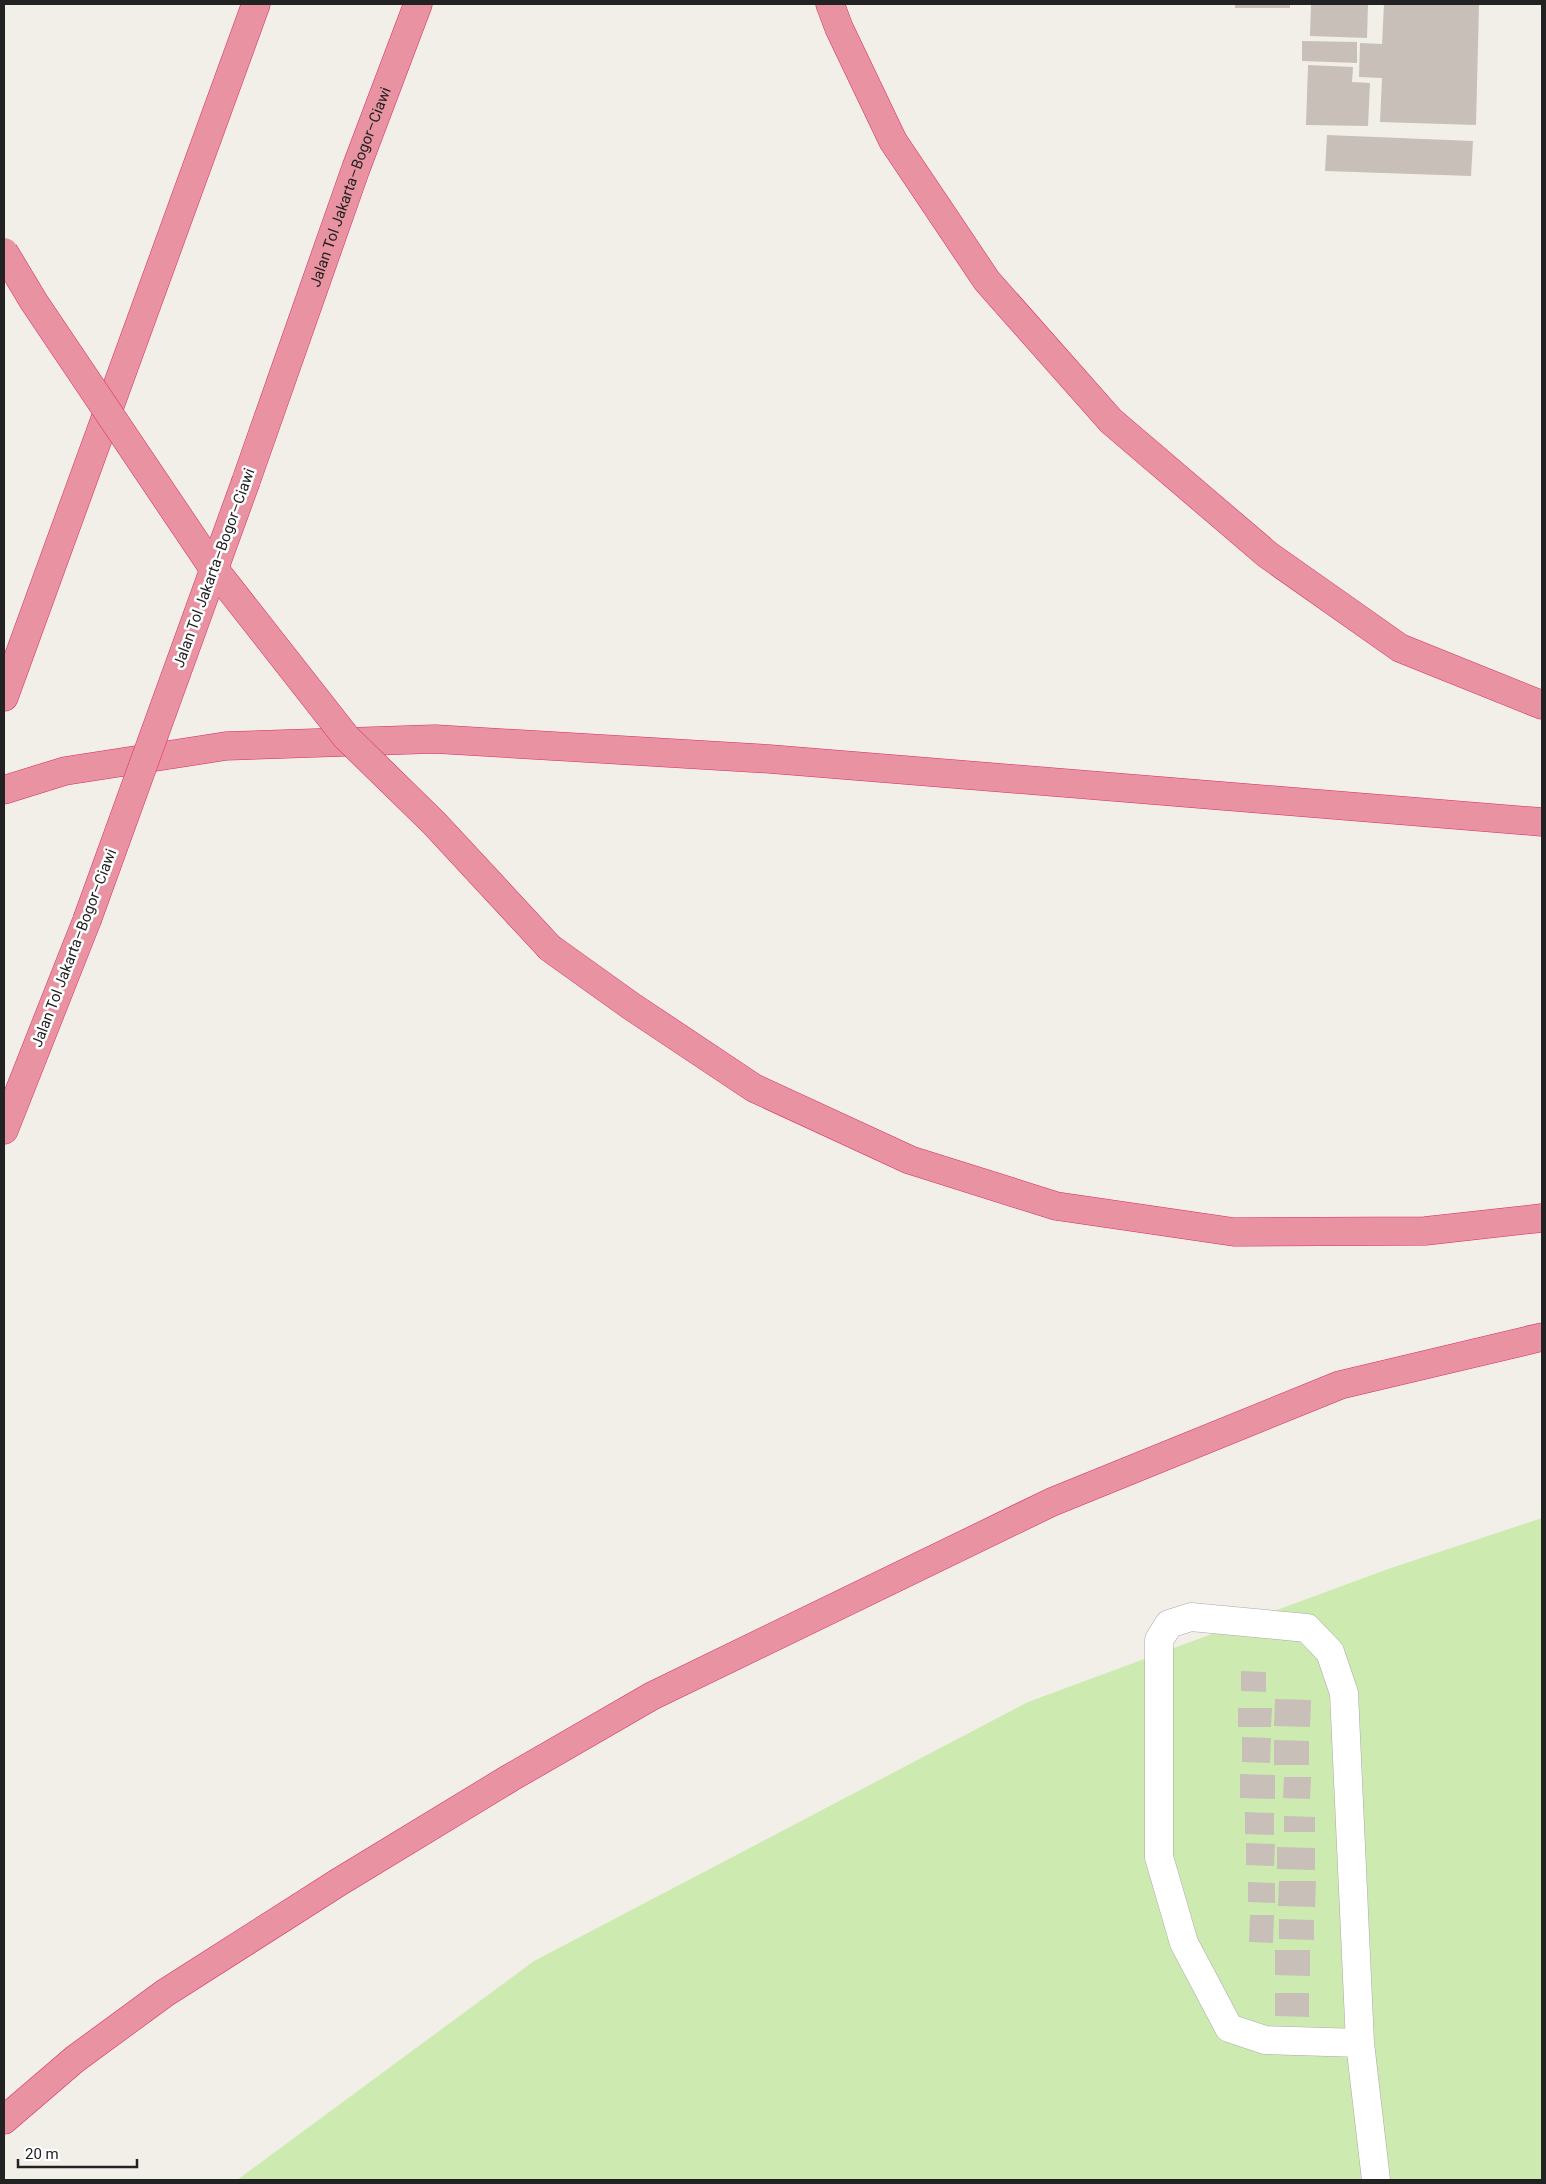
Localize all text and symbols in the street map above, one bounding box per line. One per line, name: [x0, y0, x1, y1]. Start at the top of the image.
street label: Jalan Tol Jakarta–Bogor–Ciawi: [306, 85, 395, 289]
street label: Jalan Tol Jakarta–Bogor–Ciawi: [169, 466, 259, 670]
street label: Jalan Tol Jakarta–Bogor–Ciawi: [28, 846, 120, 1050]
scale bar: [18, 2136, 136, 2168]
text: 20 m: [25, 2145, 59, 2163]

